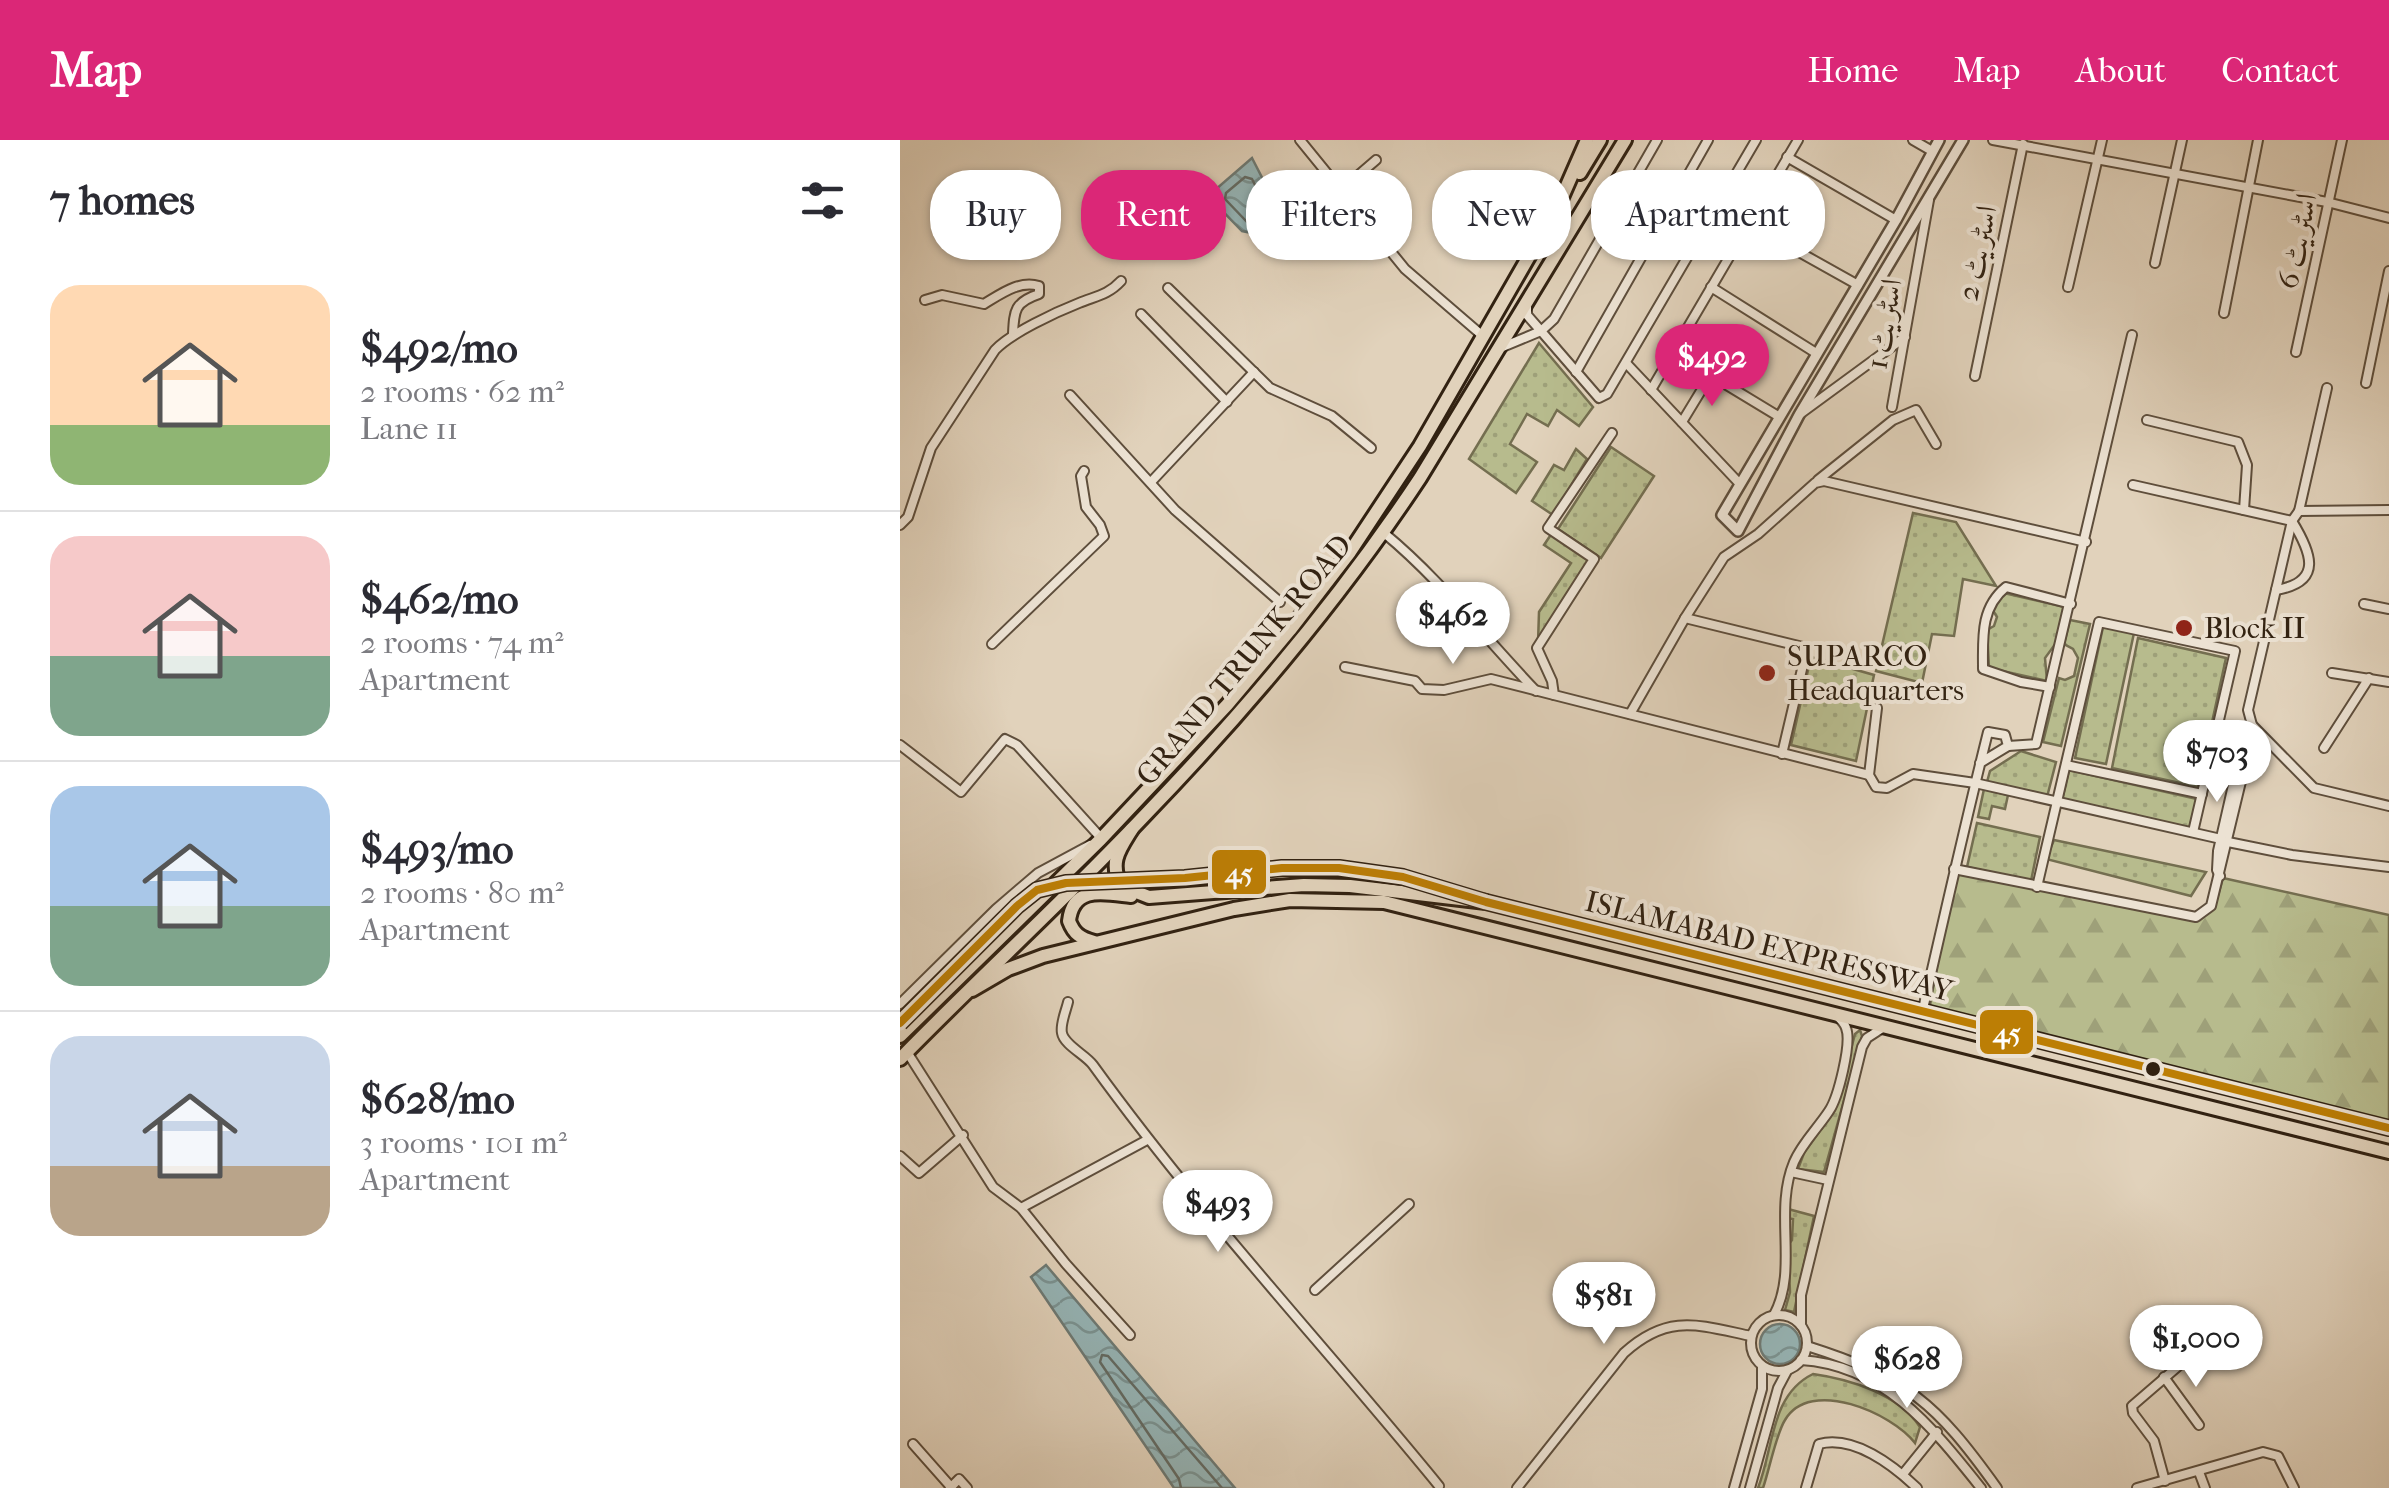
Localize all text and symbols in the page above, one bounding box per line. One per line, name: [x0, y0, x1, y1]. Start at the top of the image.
text: Map: [50, 42, 142, 98]
text: Home: [1807, 50, 1898, 91]
text: Map: [1953, 50, 2021, 91]
text: About: [2076, 50, 2166, 91]
text: Contact: [2221, 50, 2339, 91]
chip: Buy: [930, 170, 1061, 260]
chip: Rent: [1081, 170, 1226, 260]
chip: Filters: [1246, 170, 1412, 260]
chip: New: [1432, 170, 1571, 260]
chip: Apartment: [1591, 170, 1825, 260]
icon: filters: [795, 173, 850, 228]
text: 7 homes: [50, 176, 195, 225]
street label: اسٹریٹ 6: [2270, 190, 2326, 292]
street label: اسٹریٹ 2: [1950, 202, 2006, 304]
street label: اسٹریٹ 1: [1859, 276, 1911, 372]
text: $492/mo: [360, 324, 518, 373]
pin: $492: [1653, 324, 1771, 409]
icon: home: [130, 325, 250, 445]
text: $492: [1677, 338, 1747, 375]
text: 2 rooms · 62 m²: [360, 373, 564, 410]
text: Lane 11: [360, 410, 458, 447]
street label: GRAND TRUNK ROAD: [1129, 528, 1359, 793]
text: $462/mo: [360, 575, 519, 624]
icon: home: [130, 576, 250, 696]
pin: $462: [1394, 582, 1512, 667]
text: $462: [1418, 596, 1488, 633]
place label: Block II: [2204, 611, 2305, 646]
marker: Block II: [2173, 617, 2195, 639]
text: 2 rooms · 74 m²: [360, 624, 564, 661]
place label: SUPARCO Headquarters: [1787, 639, 1964, 708]
text: Apartment: [360, 661, 510, 698]
marker: SUPARCO Headquarters: [1756, 662, 1778, 684]
pin: $703: [2158, 720, 2276, 805]
text: $703: [2185, 734, 2249, 771]
text: $493/mo: [360, 825, 513, 874]
icon: home: [130, 826, 250, 946]
line badge: 45: [1210, 848, 1268, 896]
text: 45: [1224, 856, 1253, 890]
text: 2 rooms · 80 m²: [360, 874, 564, 911]
street label: ISLAMABAD EXPRESSWAY: [1581, 884, 1958, 1010]
text: Apartment: [360, 911, 510, 948]
line badge: 45: [1978, 1008, 2035, 1056]
text: 45: [1992, 1016, 2021, 1050]
unlabelled marker: [2143, 1059, 2163, 1079]
text: $628/mo: [360, 1075, 515, 1124]
icon: home: [130, 1076, 250, 1196]
text: 3 rooms · 101 m²: [360, 1124, 567, 1161]
text: Apartment: [360, 1161, 510, 1198]
pin: $493: [1159, 1170, 1277, 1255]
text: $493: [1185, 1184, 1251, 1221]
pin: $581: [1545, 1262, 1663, 1347]
text: $581: [1575, 1276, 1633, 1313]
pin: $1,000: [2115, 1305, 2277, 1390]
text: $1,000: [2152, 1319, 2240, 1356]
pin: $628: [1848, 1326, 1966, 1411]
text: $628: [1873, 1340, 1941, 1377]

